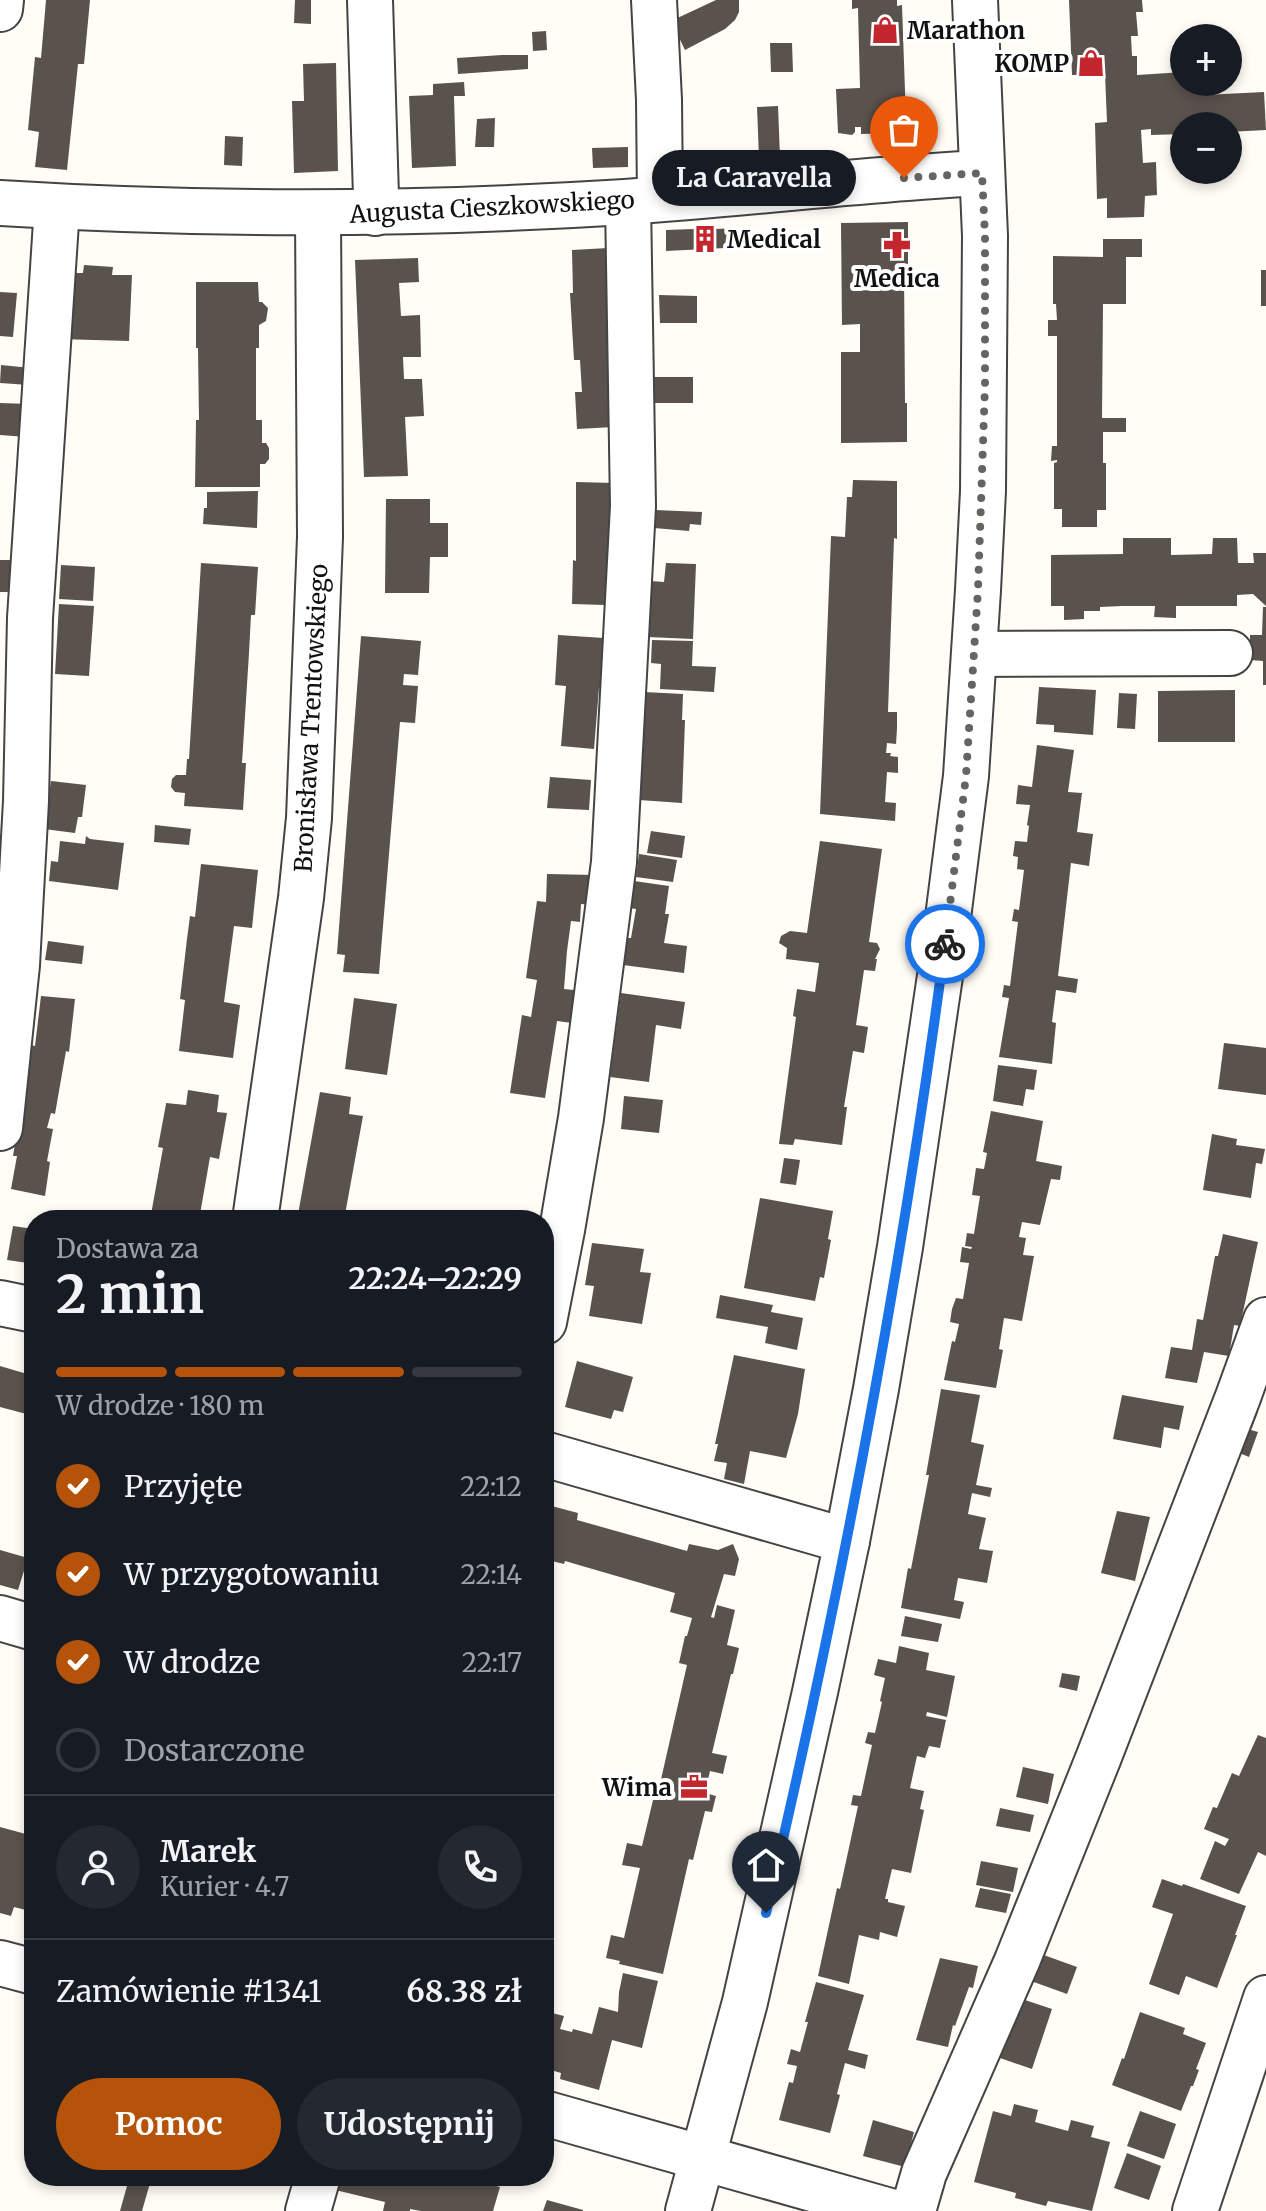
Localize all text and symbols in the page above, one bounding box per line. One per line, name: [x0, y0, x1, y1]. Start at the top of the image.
shop icon: Marathon: [870, 15, 900, 45]
place label: Marathon: [907, 15, 1025, 46]
map controls: [1170, 24, 1242, 184]
button: +: [1170, 24, 1242, 96]
place label: KOMP: [994, 48, 1069, 79]
shop icon: KOMP: [1076, 48, 1106, 78]
pin: [870, 96, 938, 178]
icon: bag: [882, 108, 926, 152]
button: −: [1170, 112, 1242, 184]
callout: La Caravella: [652, 150, 856, 206]
text: La Caravella: [676, 161, 832, 194]
street label: Augusta Cieszkowskiego: [348, 184, 635, 230]
building icon: Medical: [690, 224, 720, 254]
place label: Medical: [727, 224, 821, 255]
pharmacy icon: Medica: [882, 230, 912, 260]
place label: Medica: [854, 263, 940, 294]
street label: Bronisława Trentowskiego: [287, 563, 335, 873]
courier: [905, 904, 985, 984]
icon: bike: [923, 922, 967, 966]
text: Dostawa za: [56, 1232, 199, 1265]
text: 22:24–22:29: [349, 1259, 522, 1297]
text: 2 min: [56, 1262, 204, 1327]
text: W drodze · 180 m: [56, 1389, 264, 1422]
icon: check: [56, 1464, 100, 1508]
text: Przyjęte: [124, 1467, 242, 1505]
text: 22:12: [460, 1470, 522, 1503]
icon: check: [56, 1552, 100, 1596]
text: W przygotowaniu: [124, 1555, 380, 1593]
text: 22:14: [460, 1558, 522, 1591]
icon: check: [56, 1640, 100, 1684]
text: W drodze: [124, 1643, 260, 1681]
text: 22:17: [462, 1646, 522, 1679]
text: Dostarczone: [124, 1731, 305, 1769]
place label: Wima: [601, 1772, 672, 1803]
office icon: Wima: [679, 1772, 709, 1802]
button: person: [56, 1825, 140, 1909]
button: phone: [438, 1825, 522, 1909]
pin: [732, 1831, 800, 1913]
text: Marek: [160, 1832, 256, 1870]
icon: home: [744, 1843, 788, 1887]
text: Kurier · 4.7: [160, 1870, 289, 1903]
text: Zamówienie #1341: [56, 1972, 322, 2010]
text: 68.38 zł: [406, 1972, 522, 2010]
button: Pomoc: [56, 2078, 281, 2170]
button: Udostępnij: [297, 2078, 522, 2170]

